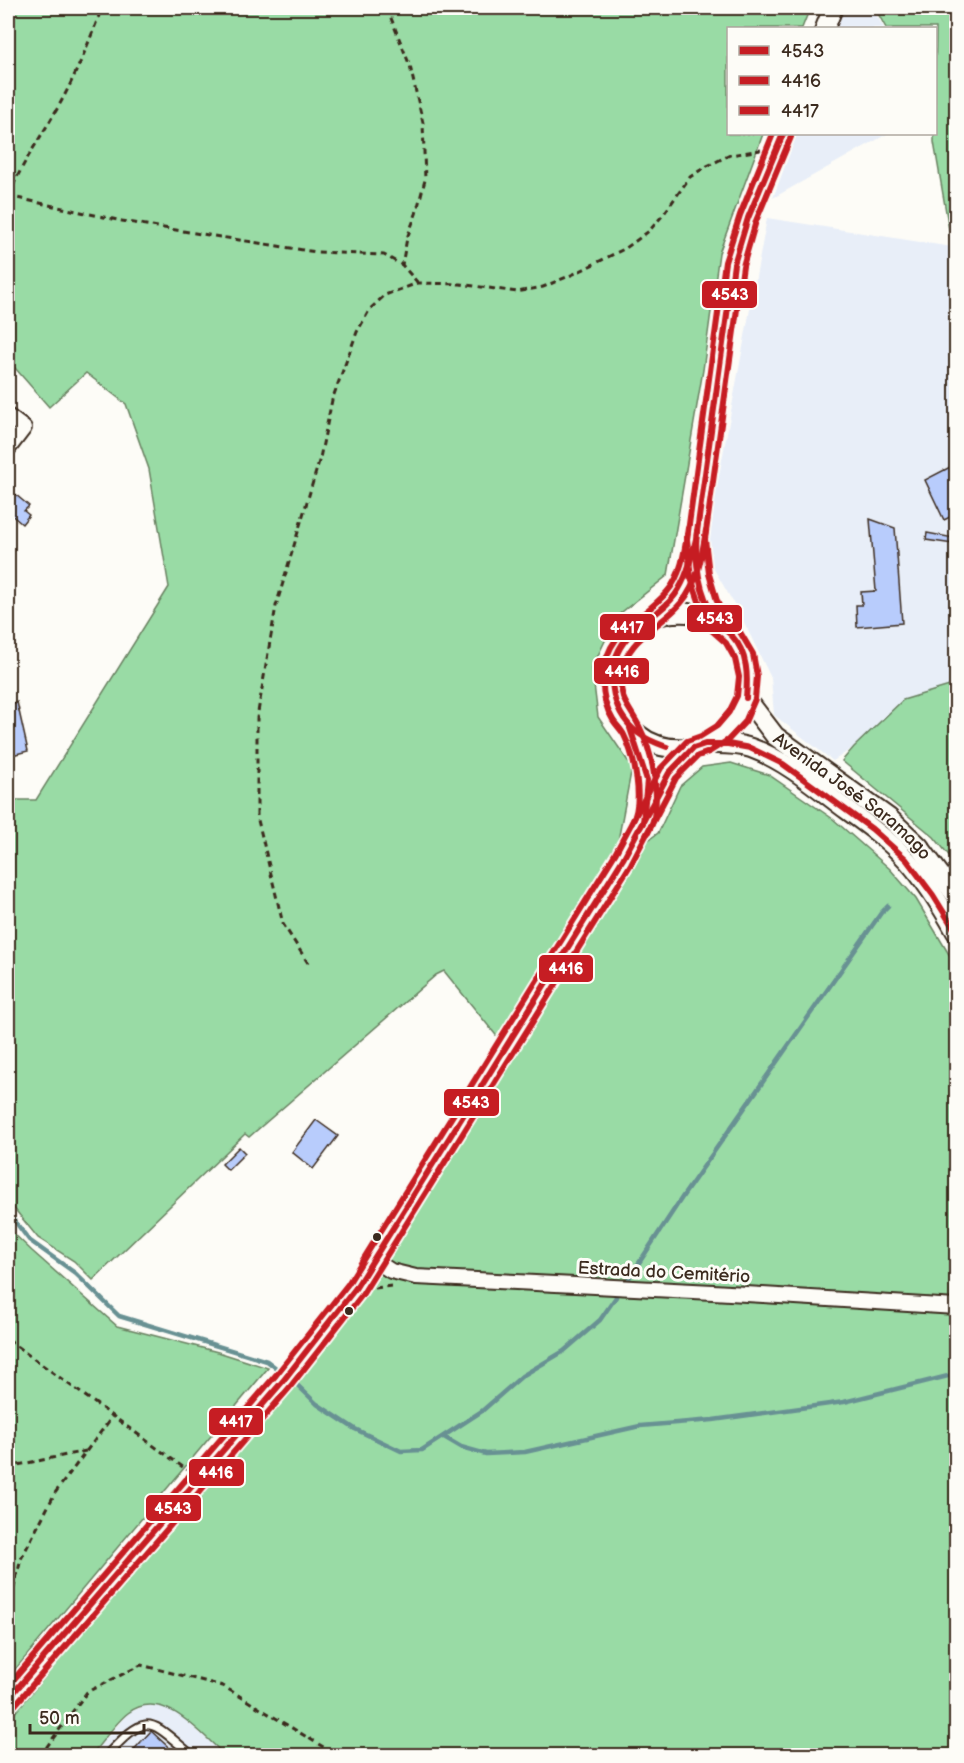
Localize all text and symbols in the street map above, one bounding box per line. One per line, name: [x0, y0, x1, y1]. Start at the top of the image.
legend: [727, 27, 937, 135]
text: 4543: [781, 41, 824, 62]
text: 4416: [781, 71, 821, 92]
text: 4417: [781, 101, 819, 122]
line badge: 4543: [701, 280, 758, 309]
text: 4543: [711, 286, 749, 305]
line badge: 4543: [686, 604, 743, 633]
text: 4543: [696, 610, 734, 629]
line badge: 4417: [599, 613, 656, 641]
text: 4417: [610, 619, 644, 638]
line badge: 4416: [593, 657, 650, 685]
text: 4416: [605, 663, 640, 682]
street label: Avenida José Saramago: [769, 728, 936, 864]
line badge: 4416: [538, 954, 594, 983]
text: 4416: [549, 960, 584, 979]
line badge: 4543: [443, 1088, 500, 1117]
text: 4543: [452, 1094, 490, 1113]
unlabelled marker: [371, 1231, 383, 1243]
street label: Estrada do Cemitério: [577, 1257, 751, 1288]
unlabelled marker: [343, 1305, 355, 1317]
line badge: 4417: [208, 1407, 264, 1436]
text: 4417: [219, 1413, 253, 1432]
line badge: 4416: [188, 1458, 245, 1487]
text: 4416: [199, 1464, 234, 1483]
line badge: 4543: [145, 1494, 202, 1522]
text: 4543: [154, 1500, 192, 1519]
scale bar: [30, 1697, 144, 1735]
text: 50 m: [39, 1708, 80, 1729]

